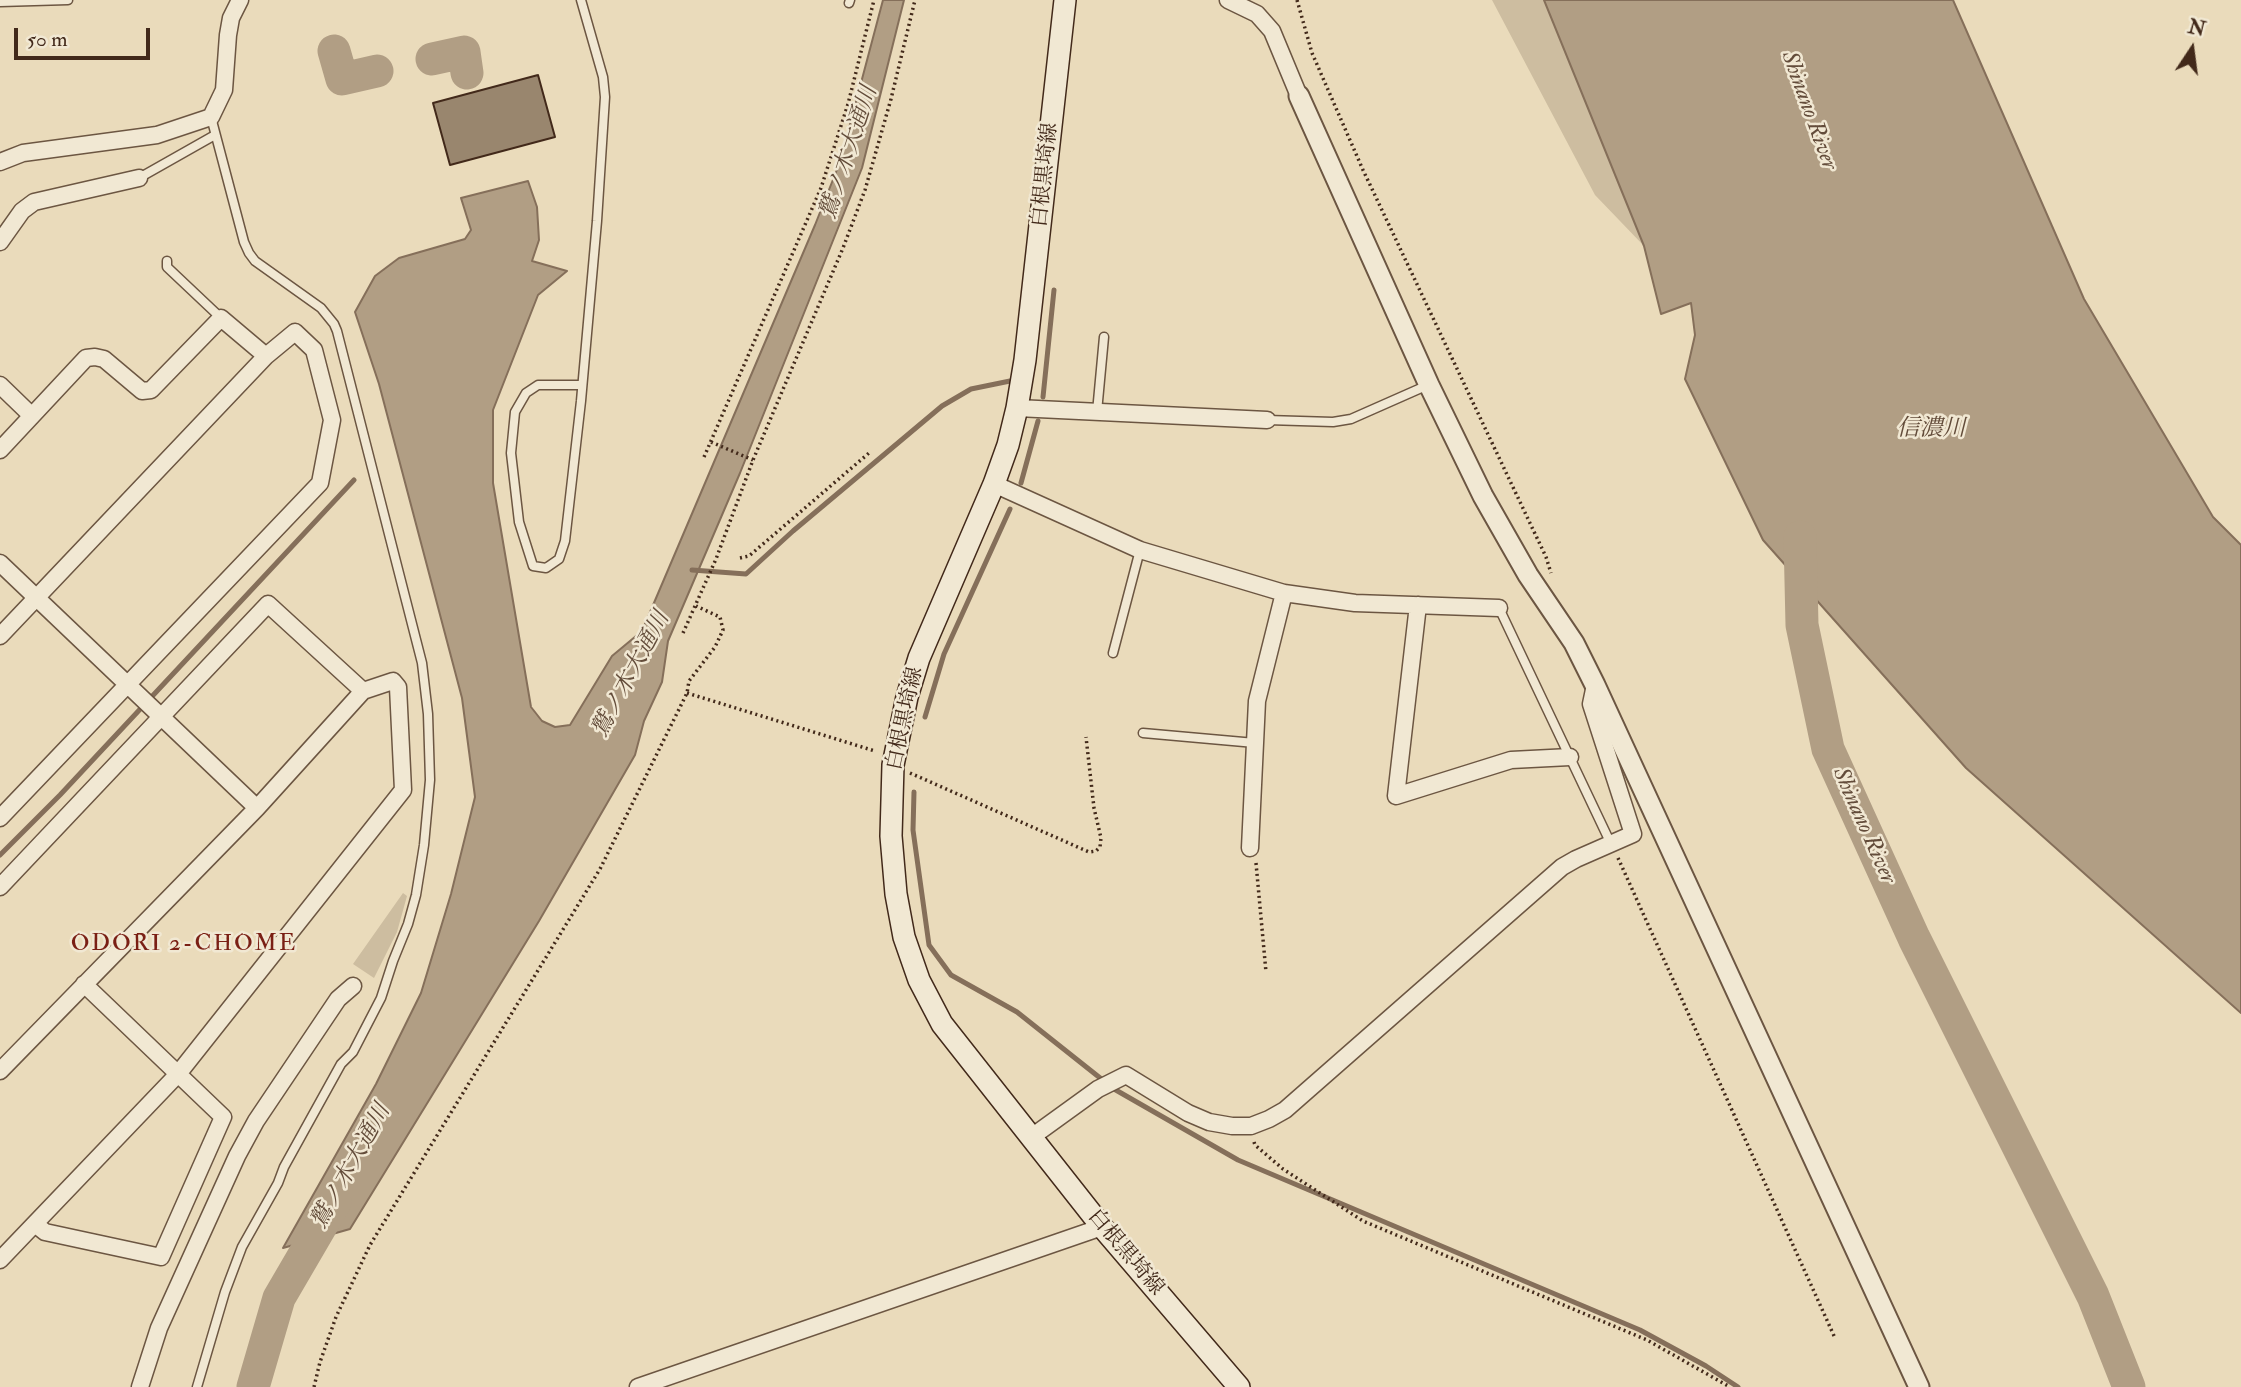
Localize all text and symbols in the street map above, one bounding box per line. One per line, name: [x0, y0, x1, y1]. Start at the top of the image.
scale bar: [18, 14, 154, 58]
north arrow: [2157, 14, 2227, 84]
text: N: [2186, 15, 2208, 42]
text: 50 m: [27, 26, 68, 53]
water label: Shinano River: [1774, 48, 1842, 174]
water label: 鷲ノ木大通川: [816, 83, 884, 223]
street label: 白根黒埼線: [1028, 121, 1064, 229]
water label: 信濃川: [1897, 416, 1965, 444]
water label: 鷲ノ木大通川: [587, 608, 677, 742]
street label: 白根黒埼線: [883, 665, 929, 773]
water label: Shinano River: [1825, 764, 1901, 888]
district label: ODORI 2-CHOME: [72, 931, 296, 959]
water label: 鷲ノ木大通川: [306, 1100, 398, 1234]
street label: 白根黒埼線: [1082, 1205, 1168, 1301]

